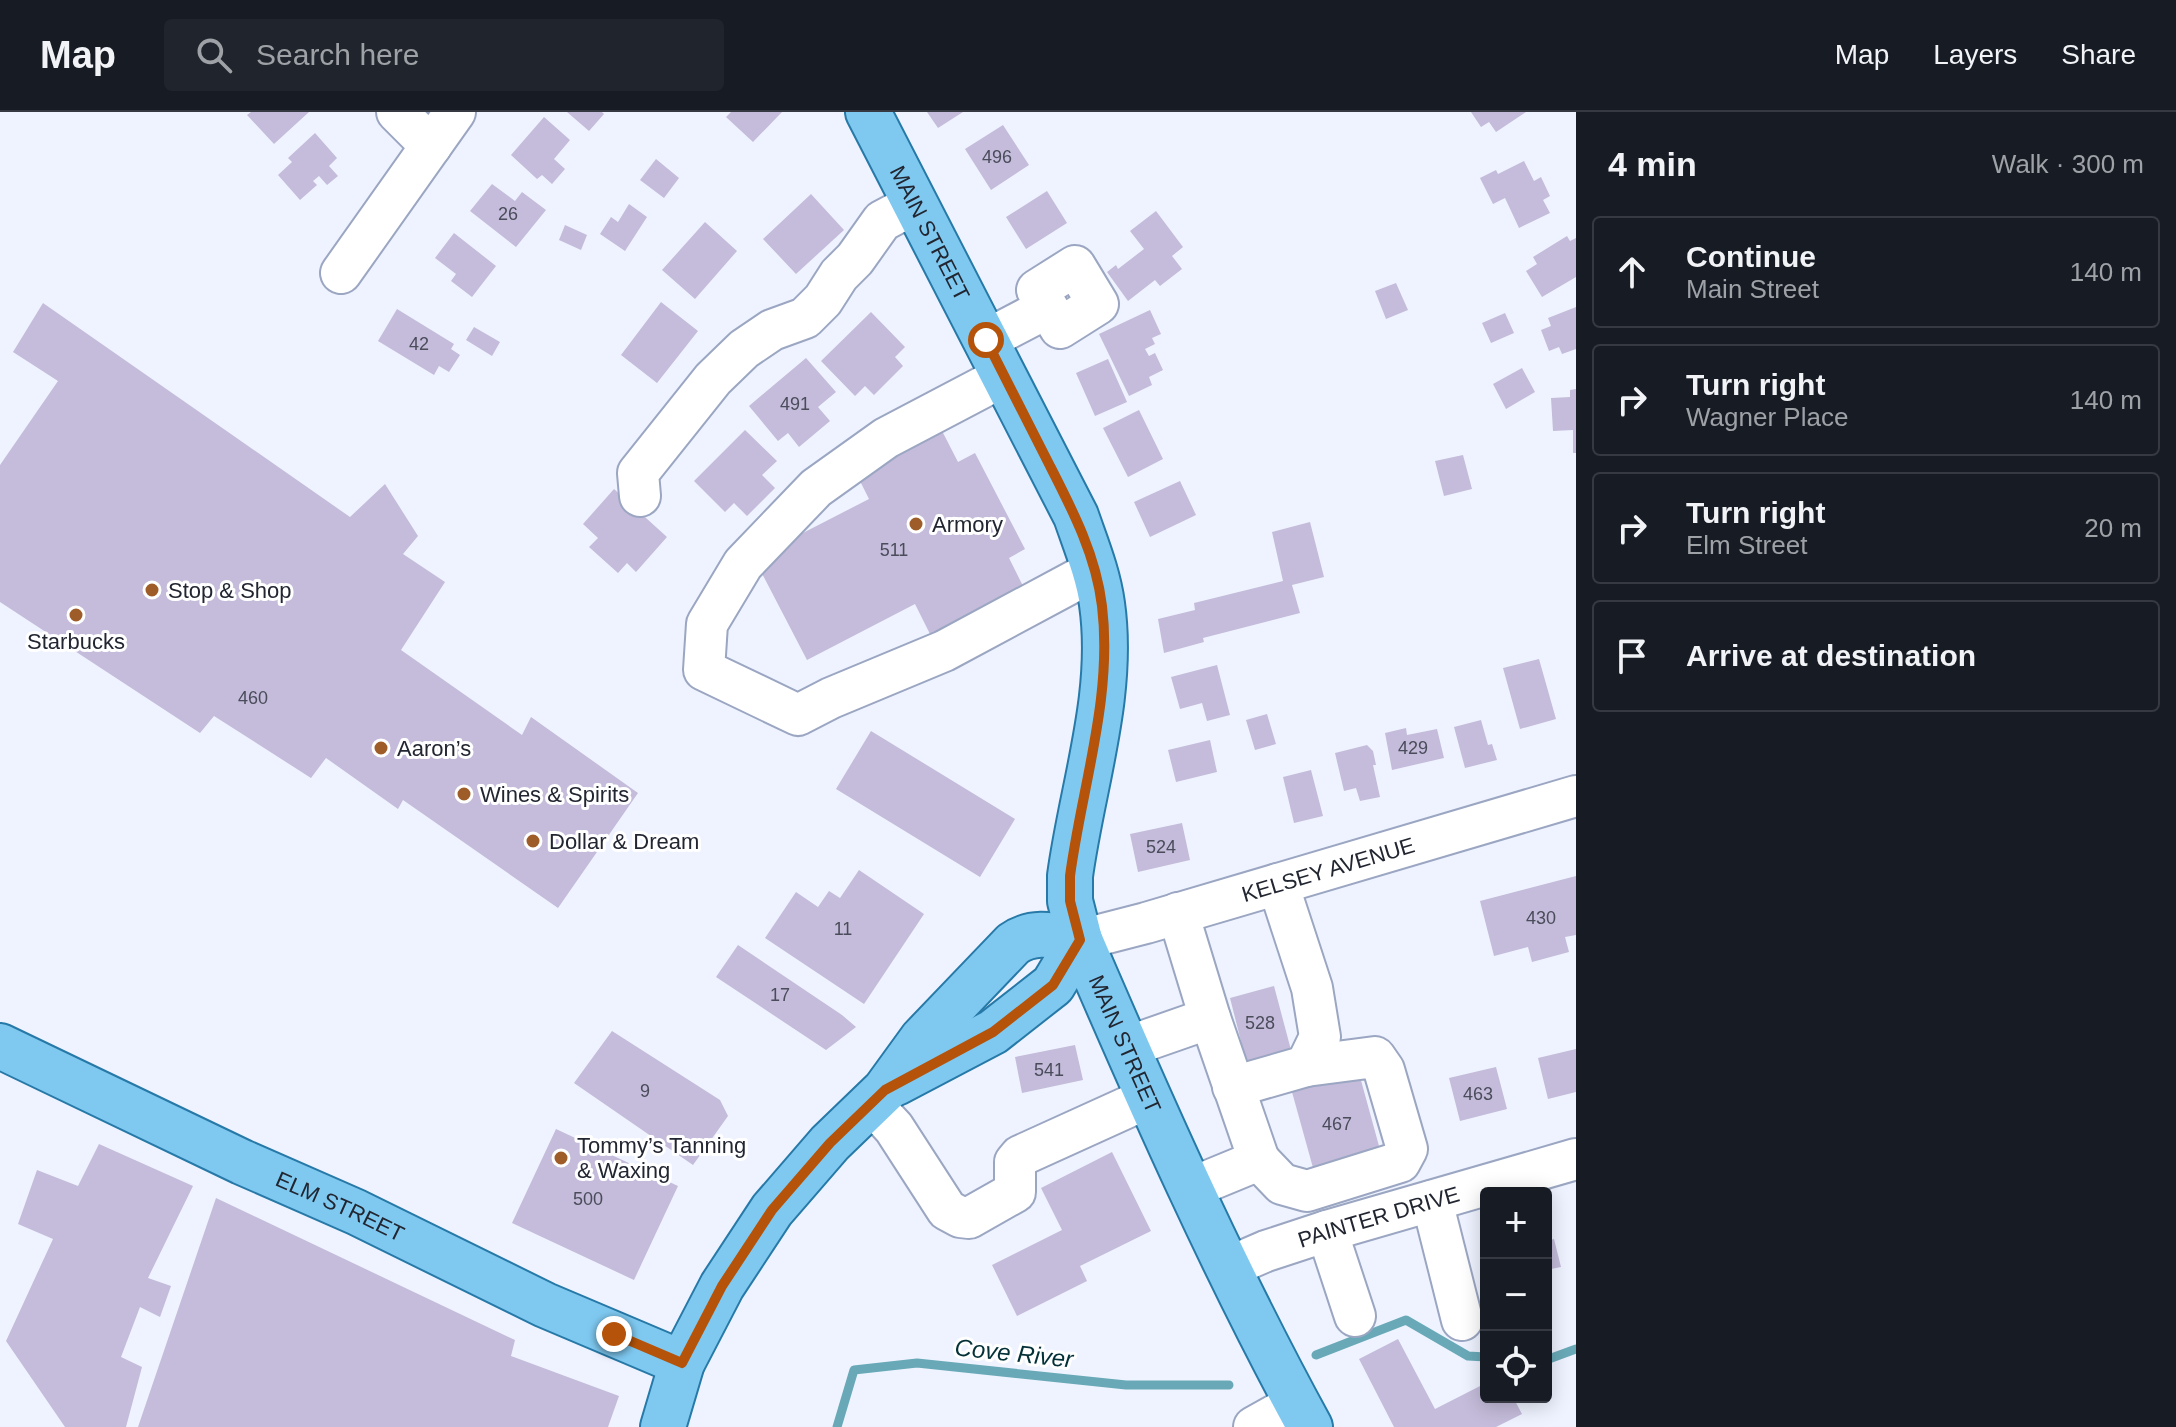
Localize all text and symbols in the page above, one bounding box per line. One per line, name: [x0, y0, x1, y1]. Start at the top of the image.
search box: [164, 19, 724, 91]
icon: search: [192, 33, 236, 77]
text: Map: [40, 34, 116, 76]
text: Search here: [256, 38, 419, 71]
text: Map: [1835, 39, 1889, 70]
text: Layers: [1933, 39, 2017, 70]
text: Share: [2061, 39, 2136, 70]
text: 4 min: [1608, 145, 1697, 183]
house number: 496: [982, 147, 1012, 167]
text: Walk · 300 m: [1992, 149, 2144, 179]
street label: MAIN STREET: [885, 161, 975, 304]
house number: 26: [498, 204, 518, 224]
text: Continue: [1686, 240, 1816, 273]
icon: ahead: [1610, 250, 1654, 294]
text: 140 m: [2070, 257, 2142, 287]
text: Main Street: [1686, 274, 1819, 304]
route start: [968, 322, 1004, 358]
house number: 42: [409, 334, 429, 354]
text: Turn right: [1686, 368, 1825, 401]
icon: right: [1610, 378, 1654, 422]
text: 140 m: [2070, 385, 2142, 415]
house number: 491: [780, 394, 810, 414]
text: Wagner Place: [1686, 402, 1848, 432]
text: Turn right: [1686, 496, 1825, 529]
icon: right: [1610, 506, 1654, 550]
place label: Armory: [932, 512, 1003, 537]
text: 20 m: [2084, 513, 2142, 543]
marker: Armory: [907, 515, 925, 533]
text: Elm Street: [1686, 530, 1807, 560]
house number: 511: [880, 540, 908, 560]
place label: Stop & Shop: [168, 578, 292, 603]
marker: Stop & Shop: [143, 581, 161, 599]
marker: Starbucks: [67, 606, 85, 624]
place label: Starbucks: [27, 629, 125, 654]
icon: arrive: [1610, 634, 1654, 678]
text: Arrive at destination: [1686, 639, 1976, 672]
house number: 460: [238, 688, 268, 708]
place label: Aaron’s: [397, 736, 471, 761]
house number: 429: [1398, 738, 1428, 758]
marker: Aaron’s: [372, 739, 390, 757]
place label: Wines & Spirits: [480, 782, 629, 807]
marker: Wines & Spirits: [455, 785, 473, 803]
place label: Dollar & Dream: [549, 829, 699, 854]
marker: Dollar & Dream: [524, 832, 542, 850]
street label: KELSEY AVENUE: [1239, 832, 1417, 907]
house number: 524: [1146, 837, 1176, 857]
house number: 430: [1526, 908, 1556, 928]
house number: 11: [834, 919, 852, 939]
street label: MAIN STREET: [1084, 971, 1167, 1117]
house number: 17: [770, 985, 790, 1005]
house number: 528: [1245, 1013, 1275, 1033]
house number: 541: [1034, 1060, 1064, 1080]
house number: 9: [640, 1081, 650, 1101]
house number: 463: [1463, 1084, 1493, 1104]
house number: 467: [1322, 1114, 1352, 1134]
place label: Tommy’s Tanning & Waxing: [577, 1133, 746, 1183]
marker: Tommy’s Tanning & Waxing: [552, 1149, 570, 1167]
street label: ELM STREET: [272, 1166, 408, 1246]
street label: PAINTER DRIVE: [1295, 1181, 1462, 1252]
map controls: [1480, 1187, 1552, 1403]
button: +: [1480, 1187, 1552, 1259]
house number: 500: [573, 1189, 603, 1209]
button: −: [1480, 1259, 1552, 1331]
route end: [596, 1316, 632, 1352]
button: locate: [1480, 1331, 1552, 1403]
water label: Cove River: [954, 1333, 1075, 1373]

